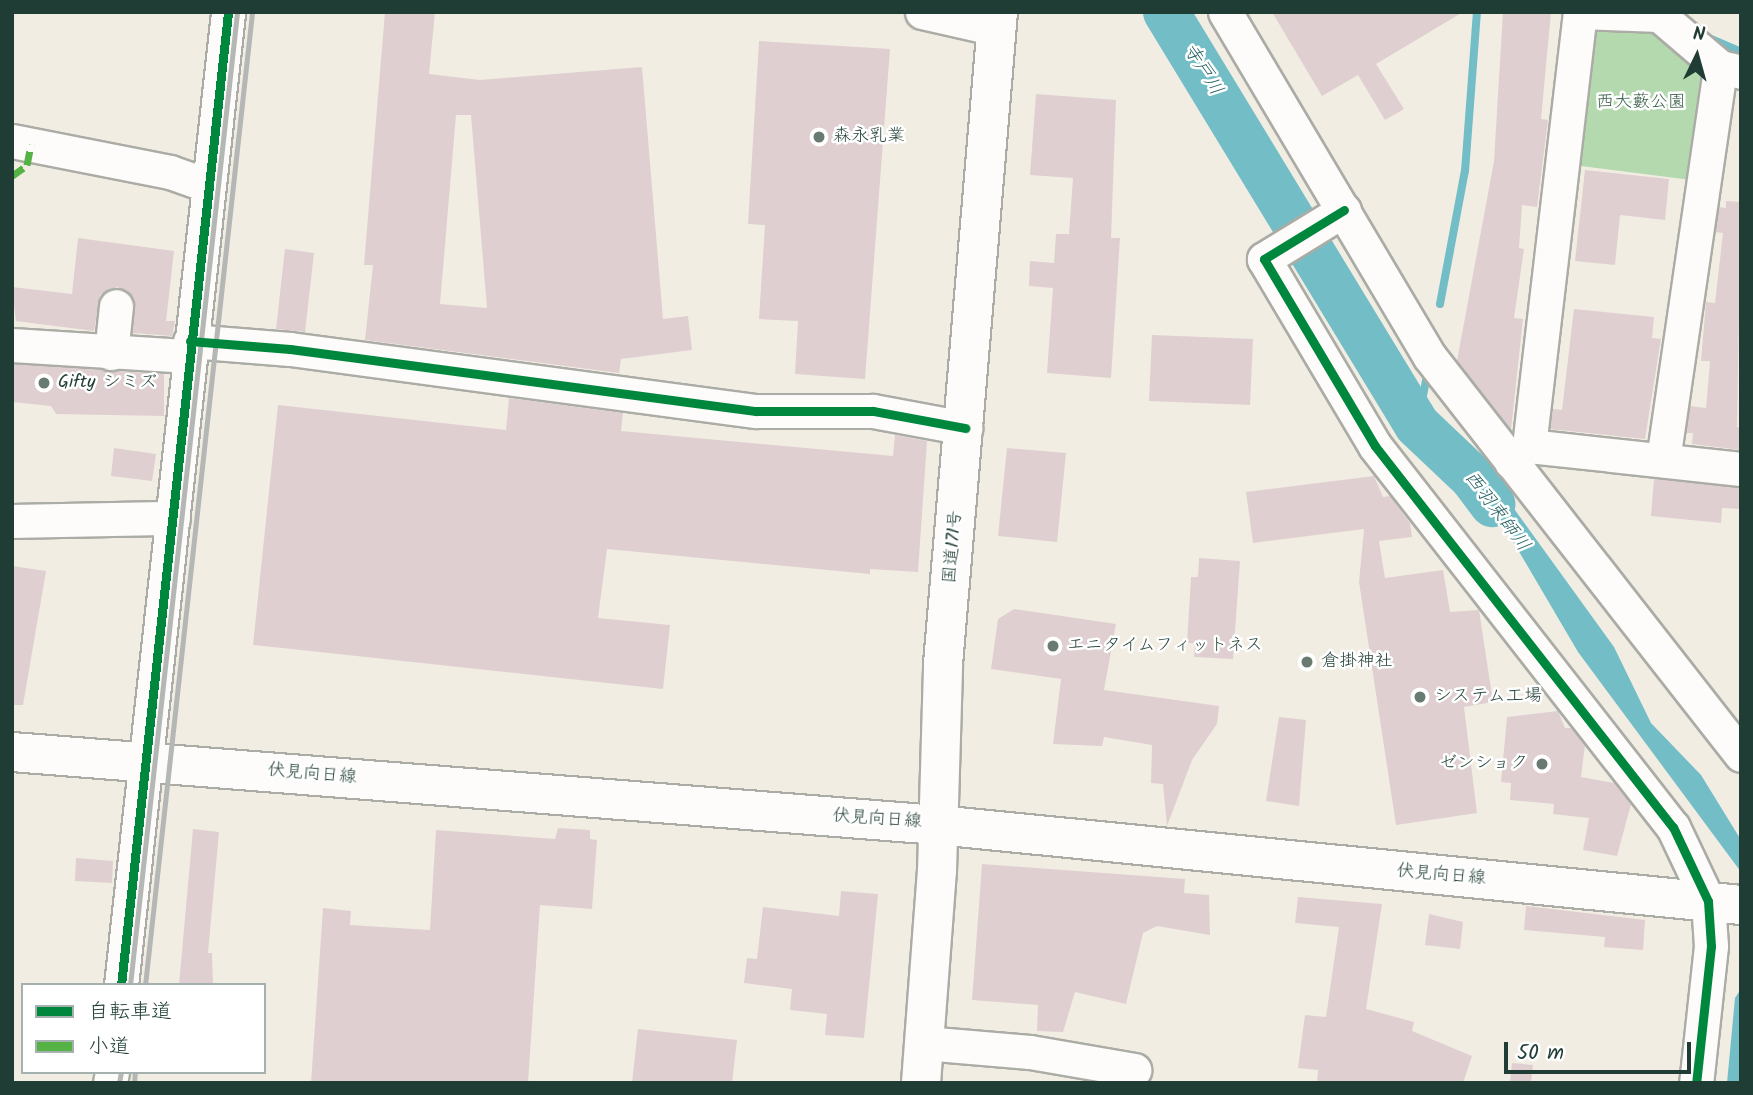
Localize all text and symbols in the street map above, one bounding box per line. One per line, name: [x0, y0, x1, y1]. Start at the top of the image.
text: N: [1692, 20, 1706, 51]
north arrow: [1662, 21, 1732, 91]
water label: 寺戸川: [1177, 40, 1227, 100]
park label: 西大藪公園: [1596, 92, 1686, 114]
place label: 森永乳業: [833, 126, 905, 148]
marker: 森永乳業: [811, 129, 827, 145]
place label: Gifty シミズ: [58, 372, 157, 394]
marker: Gifty シミズ: [36, 375, 52, 391]
water label: 西羽束師川: [1458, 467, 1534, 557]
street label: 国道171号: [940, 509, 968, 585]
place label: エニタイムフィットネス: [1067, 635, 1265, 657]
marker: エニタイムフィットネス: [1045, 638, 1061, 654]
place label: 倉掛神社: [1321, 651, 1393, 673]
marker: 倉掛神社: [1299, 654, 1315, 670]
place label: システム工場: [1434, 686, 1542, 708]
marker: システム工場: [1412, 689, 1428, 705]
place label: ゼンショク: [1438, 753, 1528, 775]
marker: ゼンショク: [1534, 756, 1550, 772]
street label: 伏見向日線: [266, 760, 358, 790]
street label: 伏見向日線: [831, 806, 923, 834]
street label: 伏見向日線: [1395, 861, 1487, 891]
legend: [21, 983, 266, 1074]
text: 自転車道: [88, 996, 172, 1029]
scale bar: [1508, 1028, 1695, 1072]
text: 小道: [88, 1031, 130, 1064]
text: 50 m: [1517, 1037, 1564, 1070]

